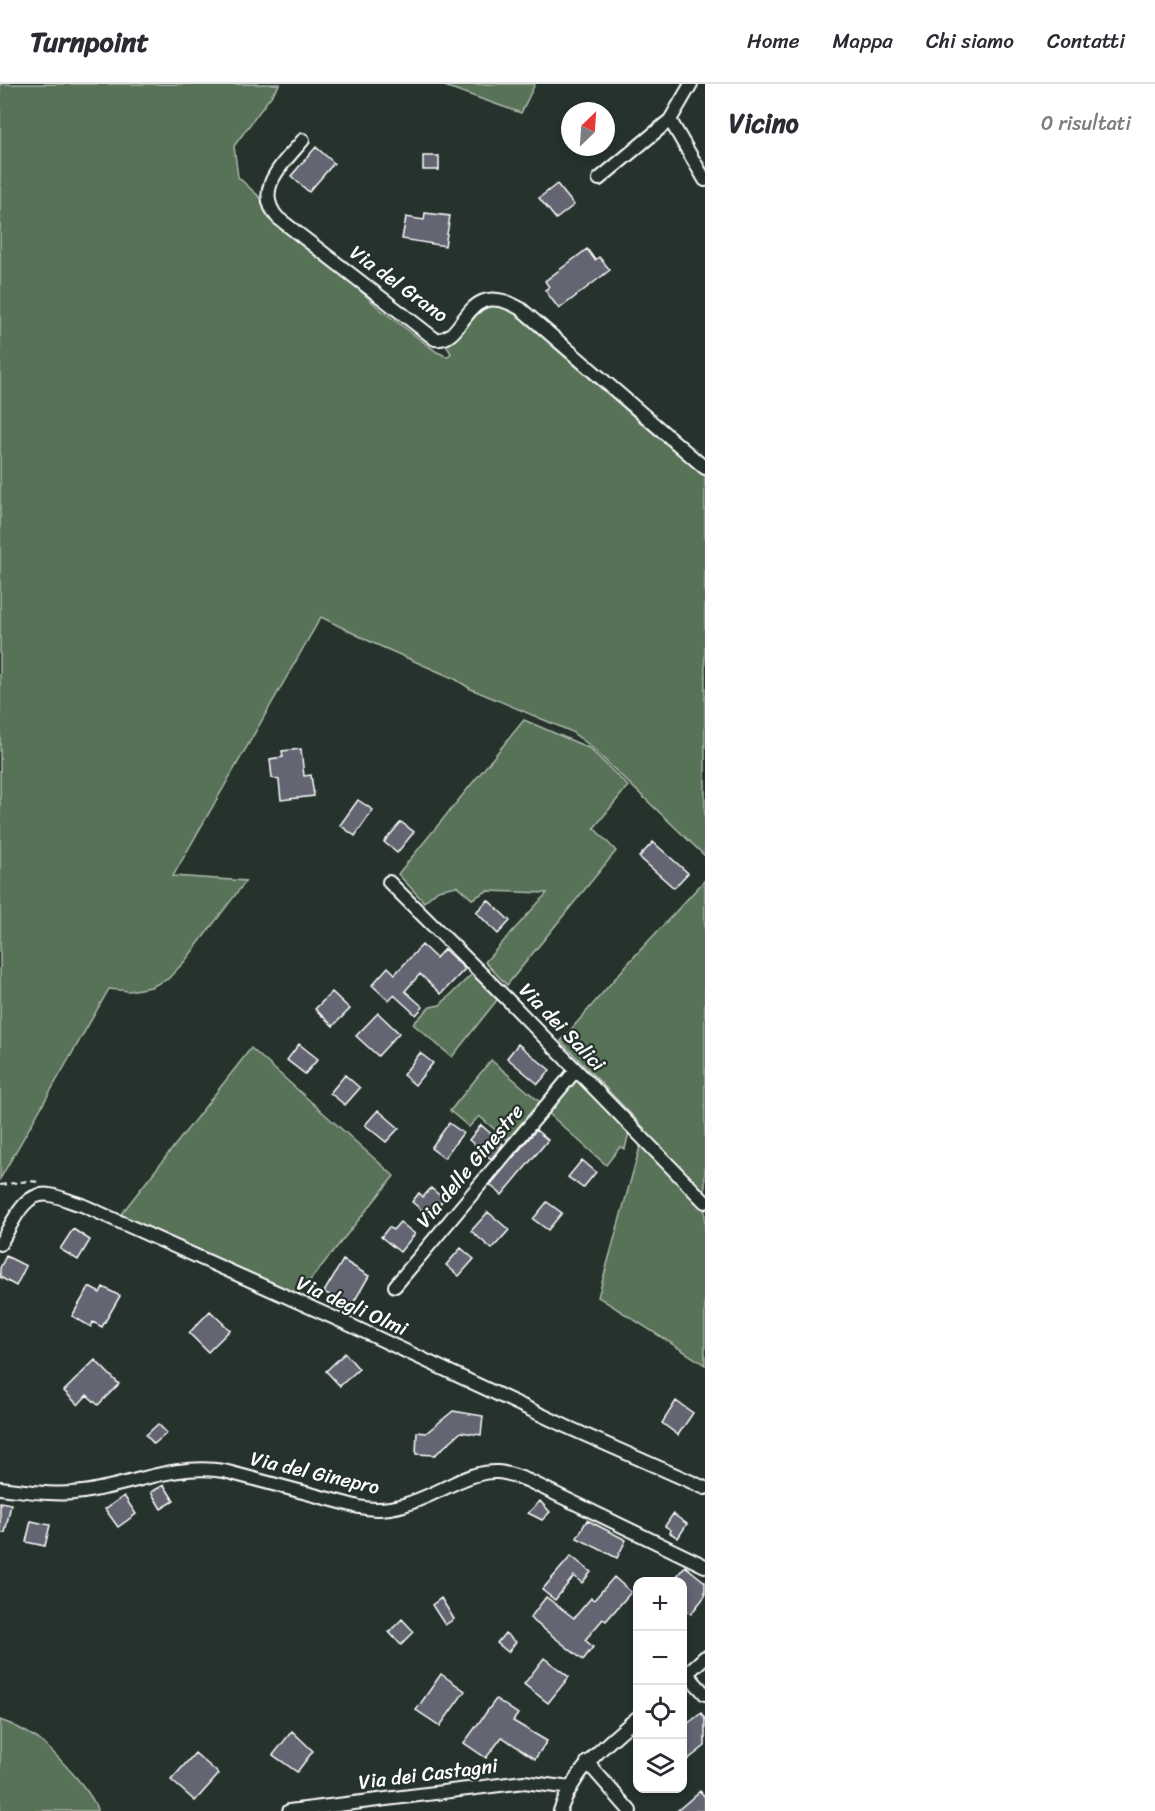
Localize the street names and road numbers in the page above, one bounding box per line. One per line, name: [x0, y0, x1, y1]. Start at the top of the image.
street label: Via del Grano: [342, 236, 456, 332]
street label: Via dei Salici: [510, 974, 615, 1081]
street label: Via delle Ginestre: [407, 1096, 533, 1236]
street label: Via degli Olmi: [291, 1266, 415, 1347]
street label: Via del Ginepro: [247, 1441, 383, 1505]
street label: Via dei Castagni: [357, 1748, 501, 1800]

